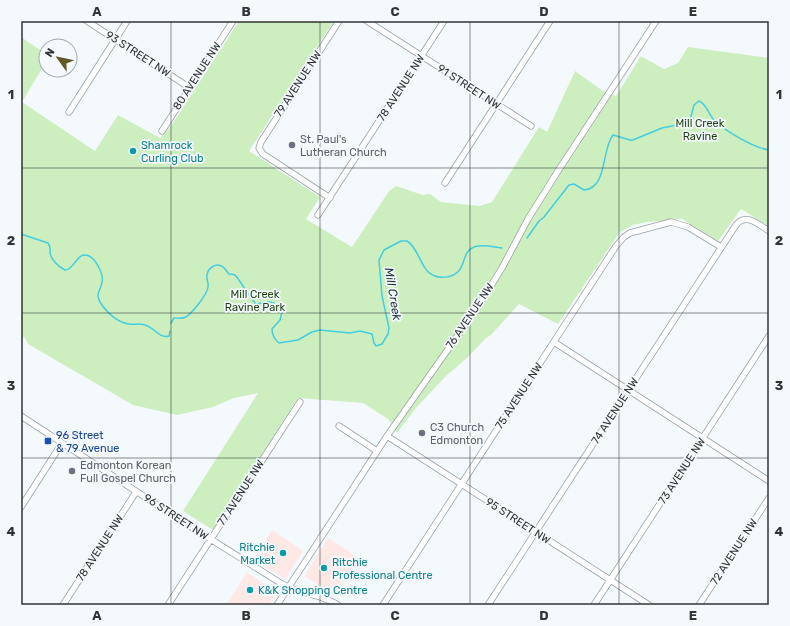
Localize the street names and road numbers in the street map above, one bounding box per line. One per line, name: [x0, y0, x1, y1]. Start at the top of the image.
street label: 93 STREET NW: [103, 28, 173, 80]
street label: 80 AVENUE NW: [170, 39, 224, 112]
street label: 79 AVENUE NW: [272, 48, 324, 120]
street label: 78 AVENUE NW: [375, 52, 428, 124]
street label: 91 STREET NW: [435, 62, 503, 112]
street label: 76 AVENUE NW: [443, 281, 497, 351]
street label: 75 AVENUE NW: [493, 360, 545, 432]
street label: 74 AVENUE NW: [589, 375, 641, 447]
street label: 73 AVENUE NW: [656, 435, 708, 507]
street label: 77 AVENUE NW: [215, 458, 267, 528]
street label: 96 STREET NW: [141, 491, 211, 543]
street label: 95 STREET NW: [483, 495, 553, 547]
street label: 78 AVENUE NW: [74, 512, 127, 584]
street label: 72 AVENUE NW: [708, 516, 760, 588]

